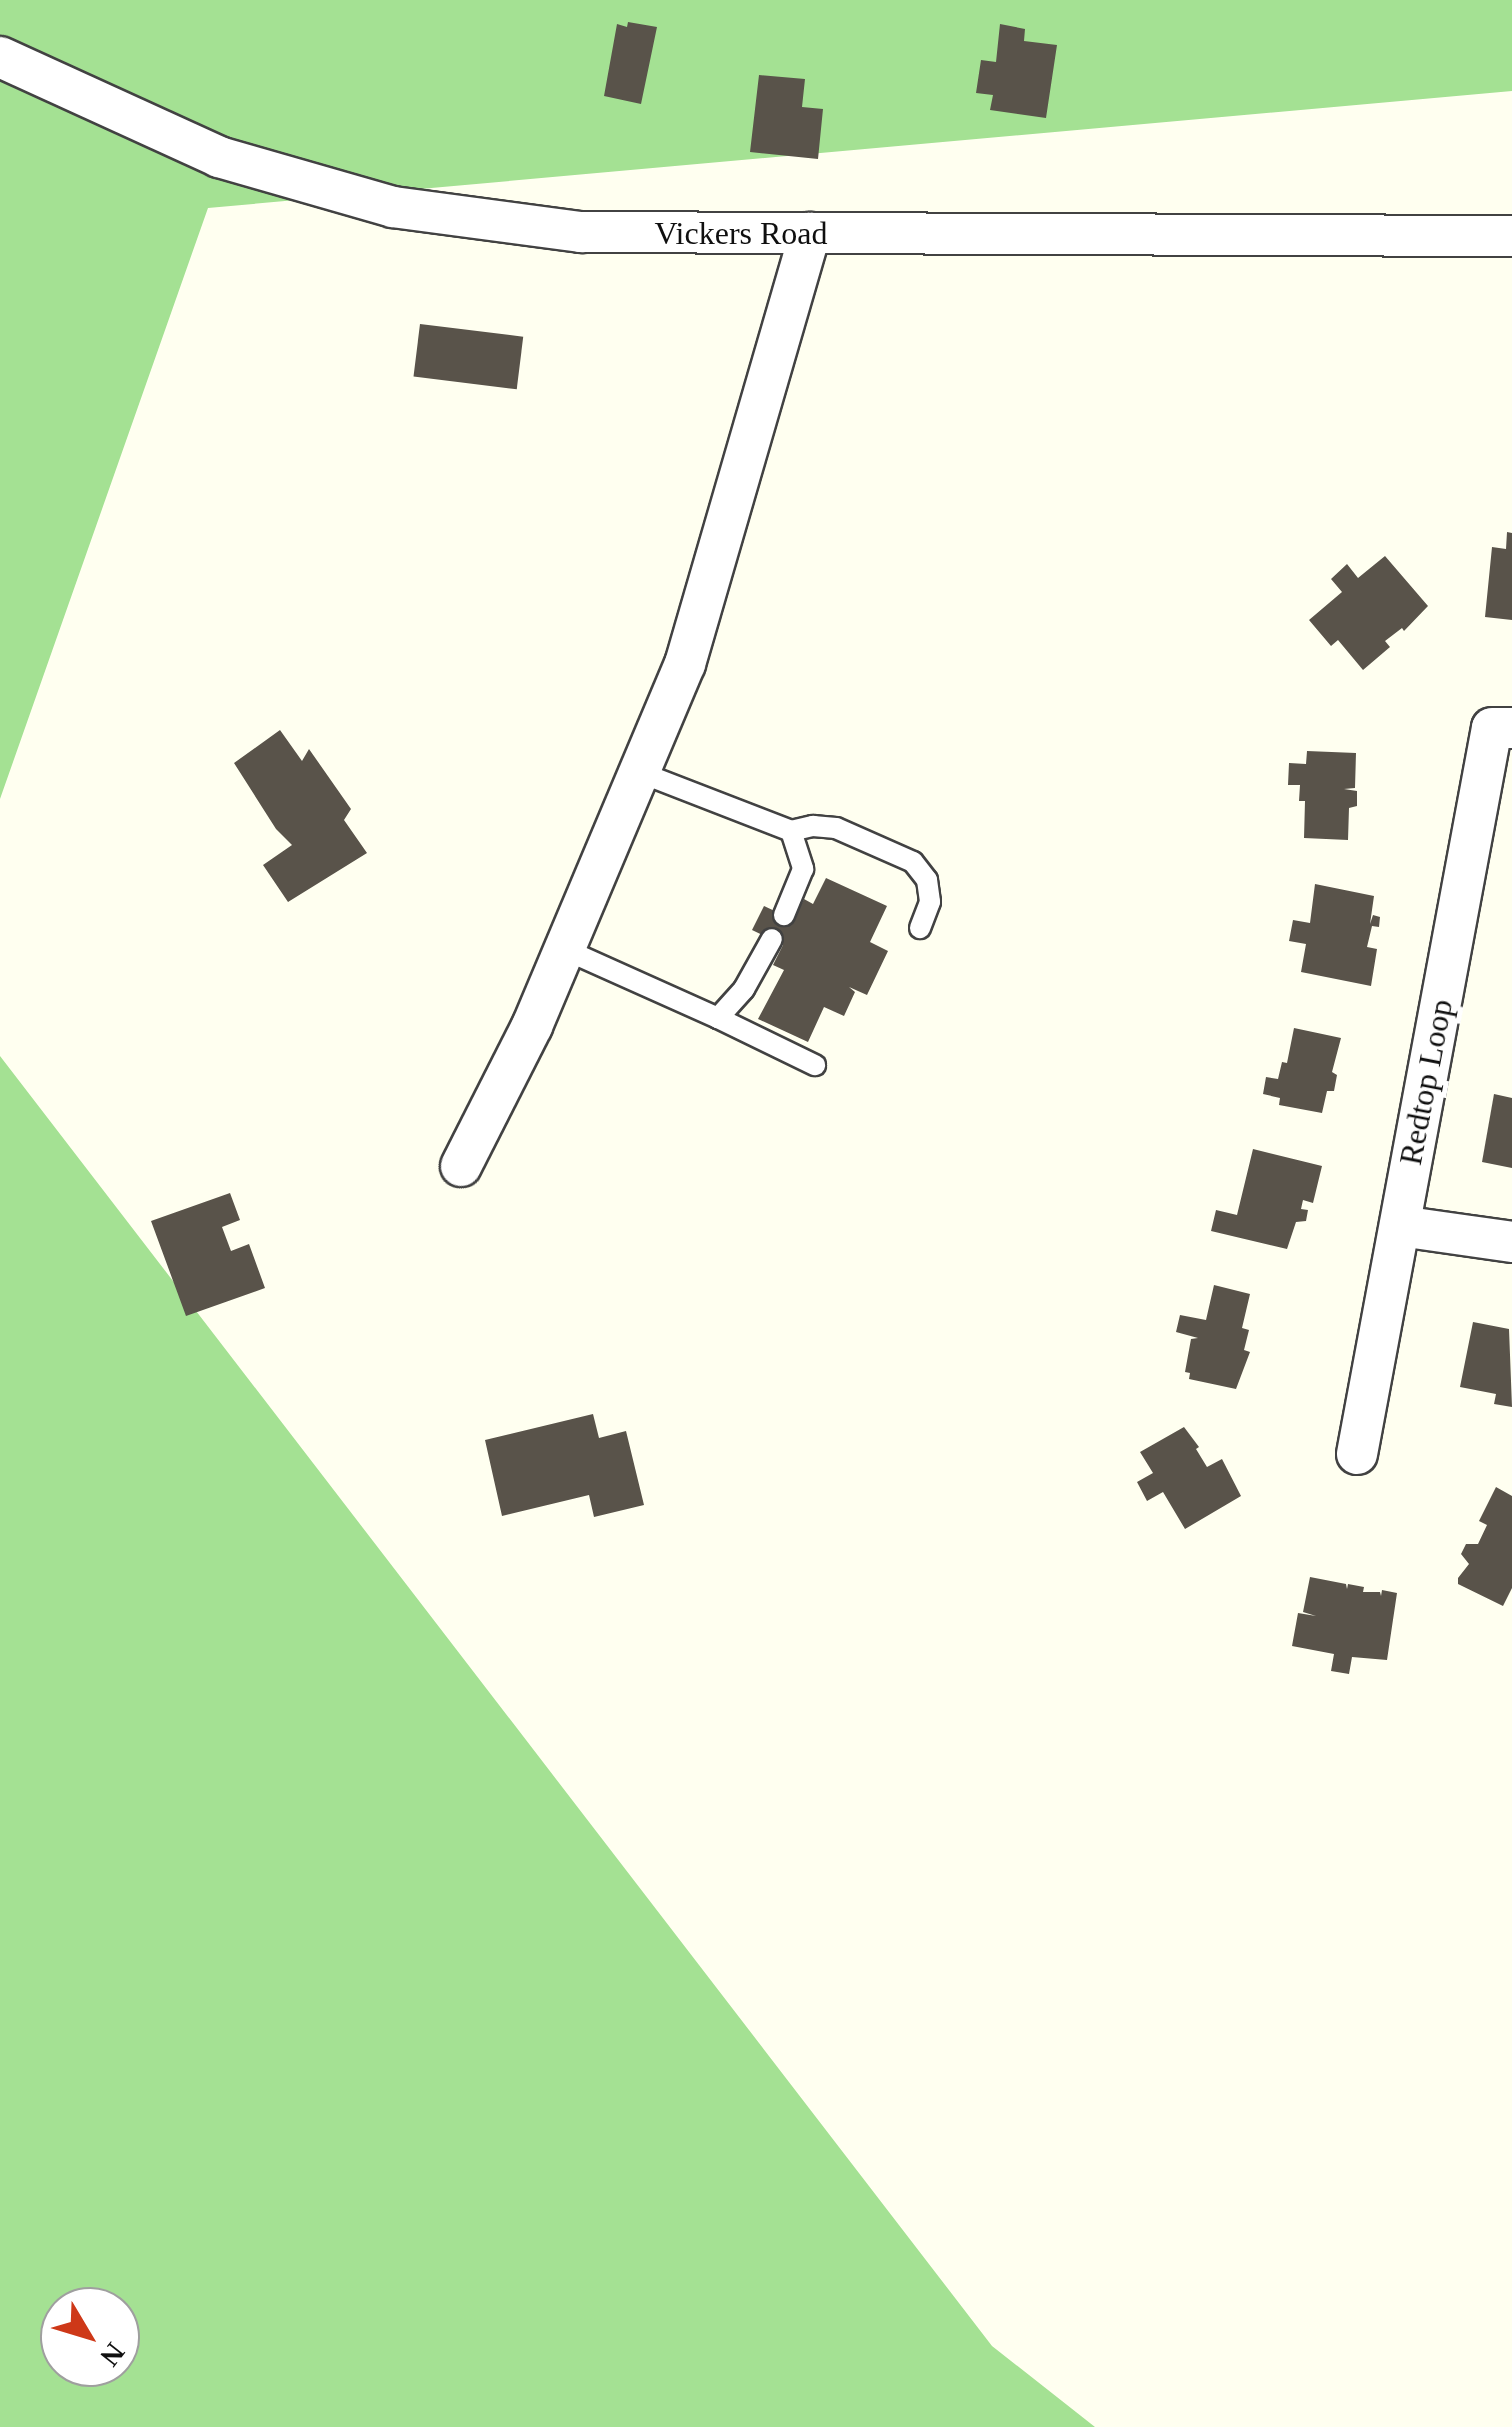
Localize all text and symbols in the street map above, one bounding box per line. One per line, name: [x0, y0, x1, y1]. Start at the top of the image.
street label: Vickers Road: [654, 214, 828, 252]
street label: Redtop Loop: [1391, 996, 1461, 1168]
north arrow: [40, 2287, 140, 2387]
text: N: [94, 2337, 131, 2372]

